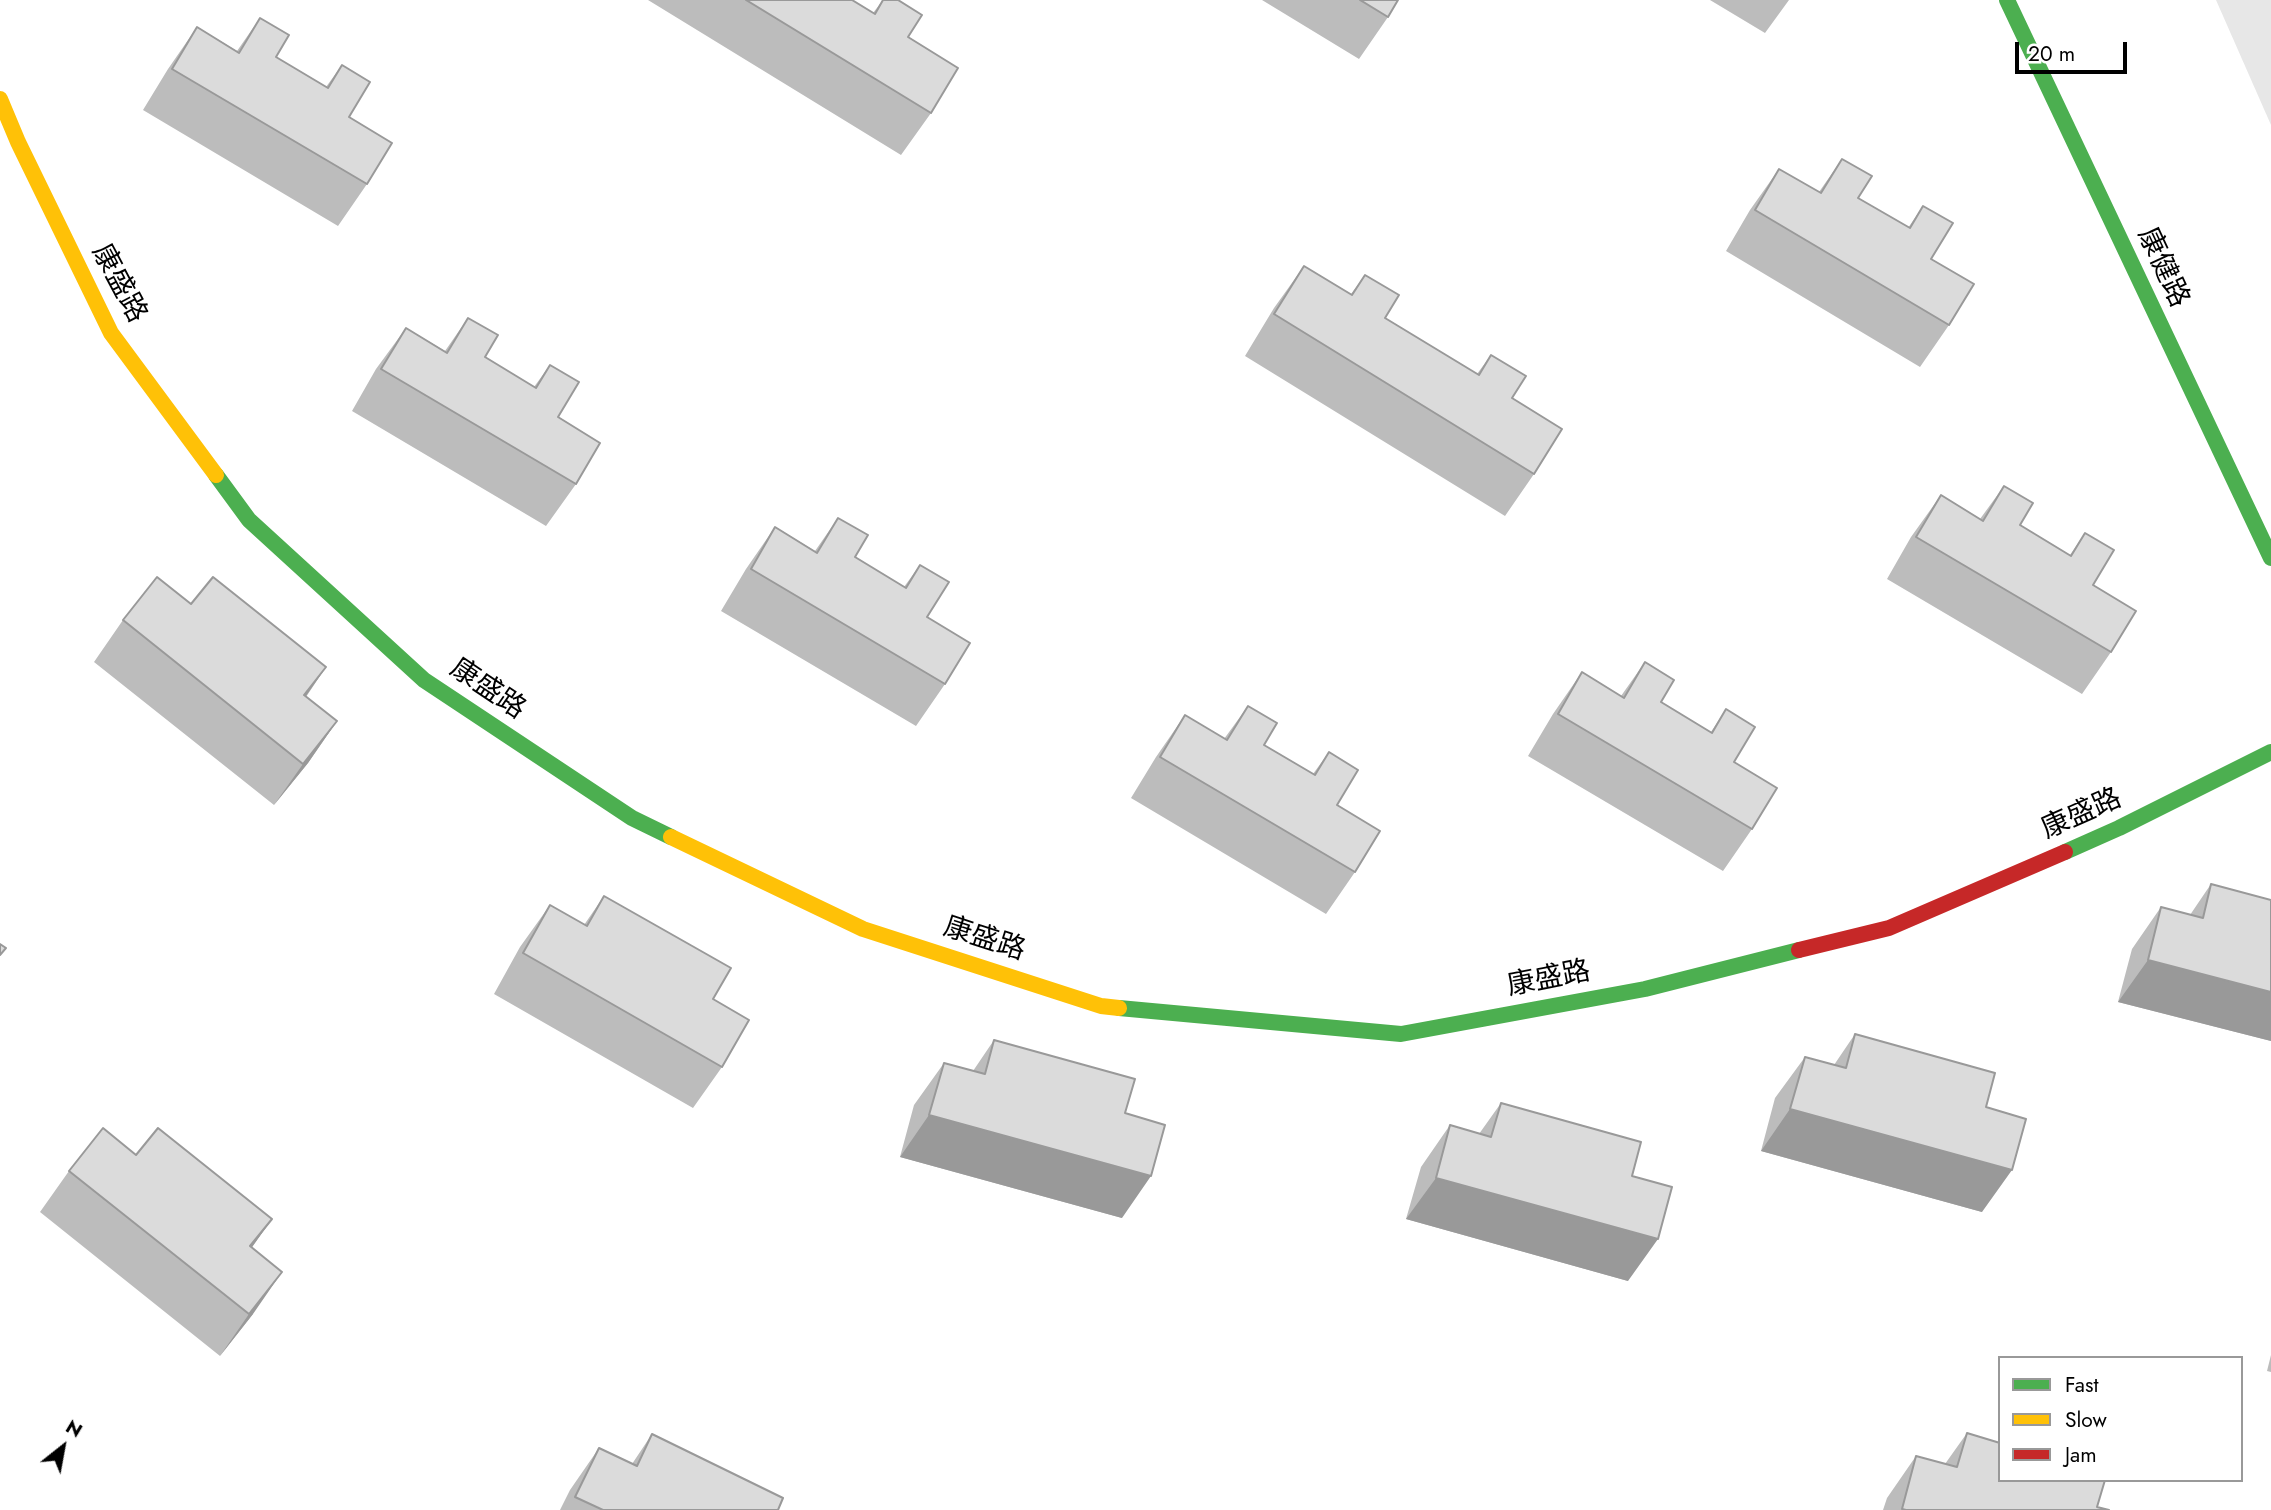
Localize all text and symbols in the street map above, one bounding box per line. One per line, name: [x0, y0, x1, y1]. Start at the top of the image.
scale bar: [2019, 28, 2131, 72]
text: 20 m: [2028, 39, 2075, 69]
street label: 康健路: [2129, 223, 2195, 313]
street label: 康盛路: [83, 239, 153, 329]
street label: 康盛路: [443, 653, 531, 727]
street label: 康盛路: [2037, 783, 2127, 847]
street label: 康盛路: [939, 911, 1029, 969]
street label: 康盛路: [1505, 955, 1593, 1005]
legend: [1998, 1356, 2243, 1482]
text: Fast: [2065, 1370, 2098, 1400]
text: Slow: [2065, 1405, 2107, 1435]
north arrow: [28, 1412, 98, 1482]
text: N: [61, 1413, 87, 1444]
text: Jam: [2065, 1440, 2097, 1470]

